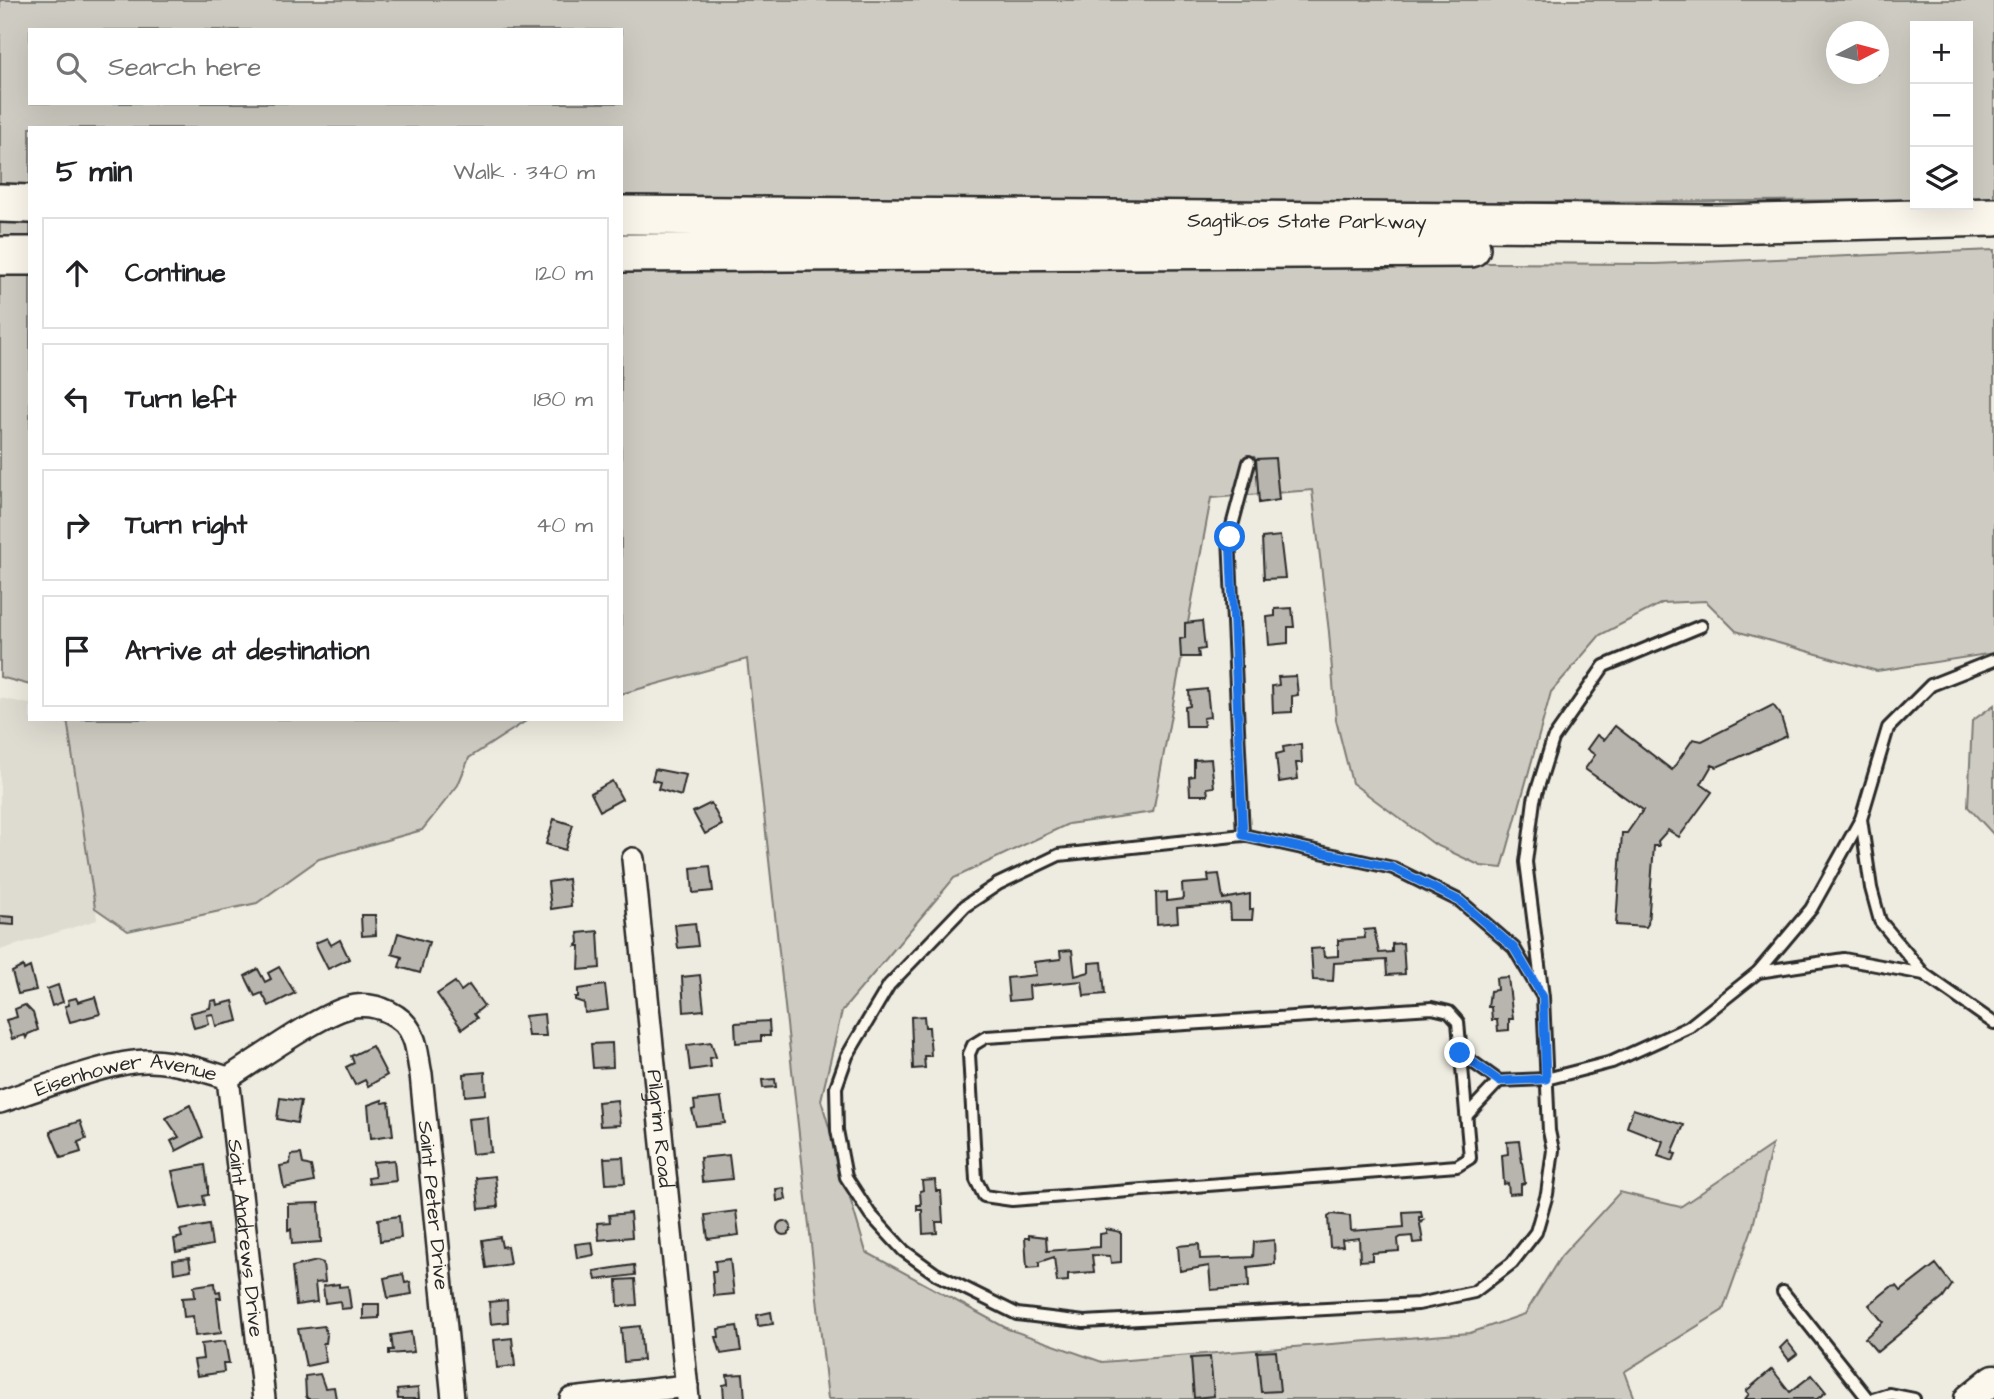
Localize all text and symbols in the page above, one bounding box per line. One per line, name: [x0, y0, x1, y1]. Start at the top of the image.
north arrow: [1826, 21, 1889, 84]
map controls: [1910, 21, 1973, 210]
button: +: [1910, 21, 1973, 84]
search box: [28, 28, 623, 105]
icon: search: [52, 48, 90, 86]
text: Search here: [108, 49, 261, 85]
button: −: [1910, 84, 1973, 147]
button: layers: [1910, 147, 1973, 210]
text: 5 min: [56, 151, 132, 193]
text: Walk · 340 m: [453, 156, 595, 188]
street label: Sagtikos State Parkway: [1187, 206, 1427, 239]
icon: ahead: [58, 254, 96, 292]
text: Continue: [125, 255, 226, 291]
text: 120 m: [535, 257, 593, 289]
icon: left: [58, 380, 96, 418]
text: Turn left: [125, 381, 236, 417]
text: 180 m: [534, 383, 593, 415]
icon: right: [58, 506, 96, 544]
text: Turn right: [125, 507, 247, 543]
text: 40 m: [536, 509, 593, 541]
route start: [1214, 521, 1245, 552]
icon: arrive: [58, 632, 96, 670]
text: Arrive at destination: [125, 633, 370, 669]
route end: [1444, 1037, 1475, 1068]
street label: Eisenhower Avenue: [31, 1047, 221, 1104]
street label: Pilgrim Road: [640, 1068, 680, 1189]
street label: Saint Peter Drive: [411, 1119, 456, 1291]
street label: Saint Andrews Drive: [220, 1137, 271, 1339]

